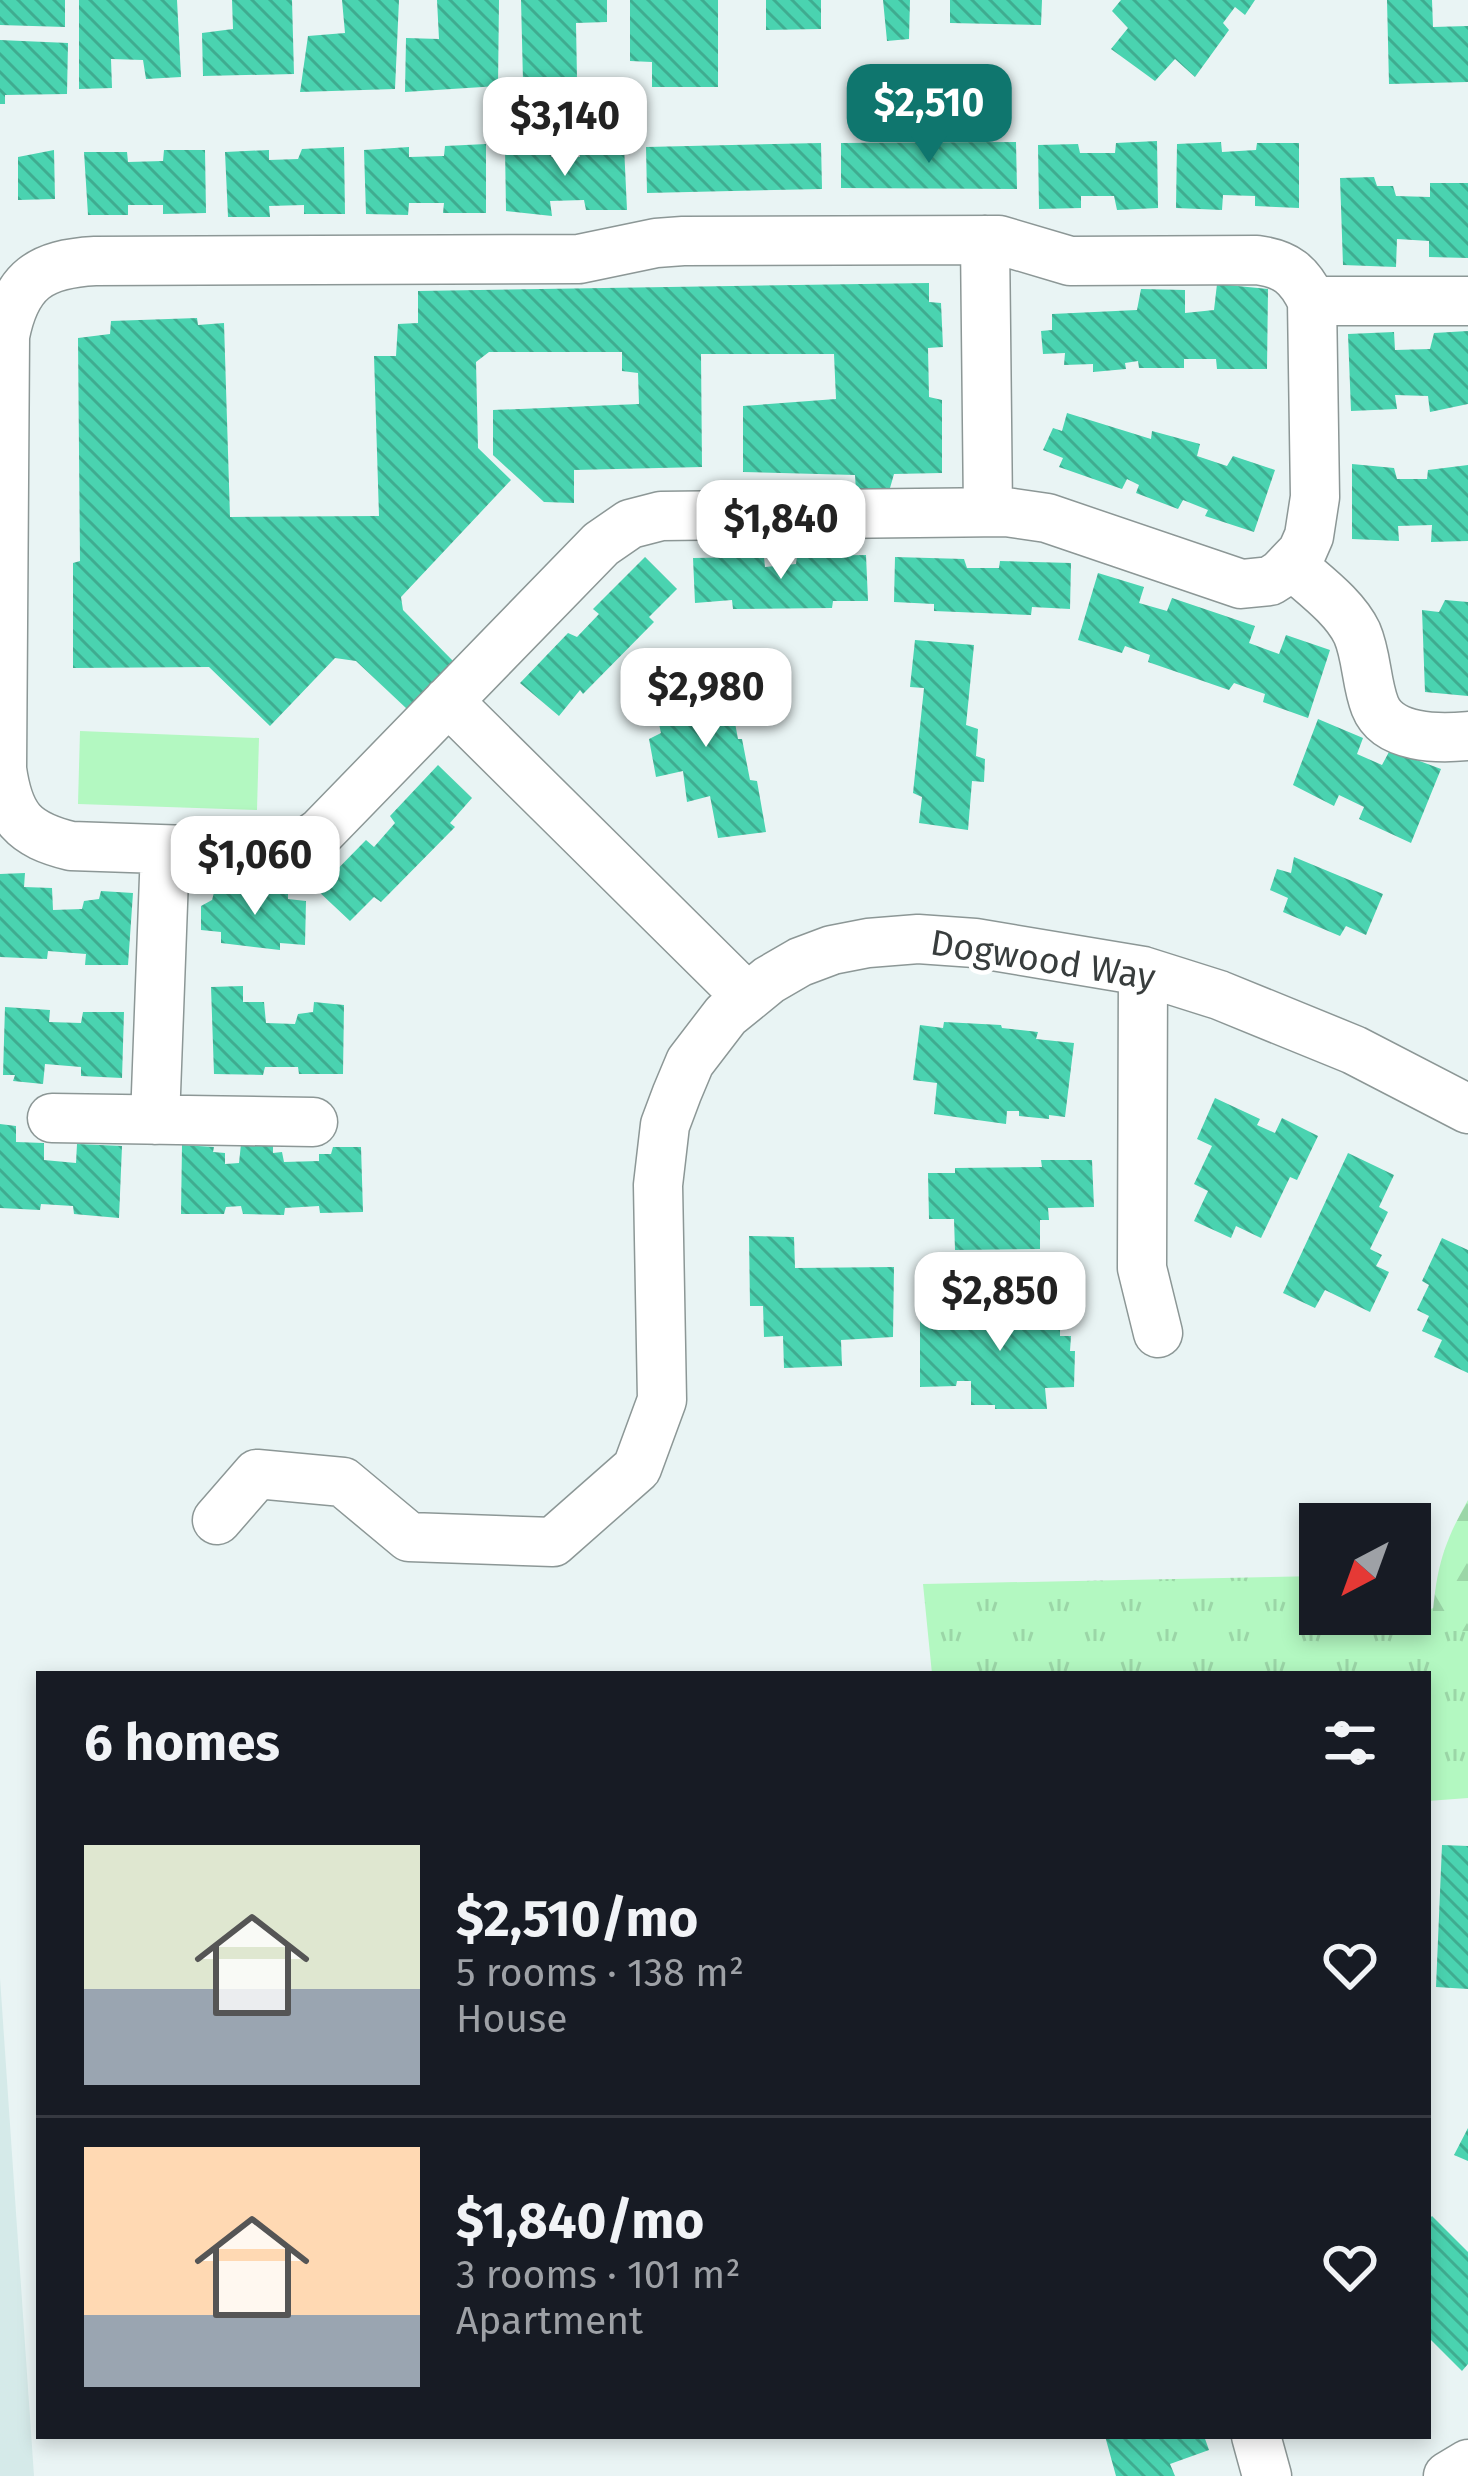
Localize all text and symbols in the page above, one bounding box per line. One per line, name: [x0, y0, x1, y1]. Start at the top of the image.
pin: $2,510: [831, 64, 1027, 166]
pin: $3,140: [467, 77, 663, 179]
text: $2,510: [874, 80, 984, 126]
text: $3,140: [510, 93, 620, 139]
pin: $1,840: [683, 480, 879, 582]
text: $1,840: [724, 496, 838, 542]
pin: $2,980: [608, 648, 804, 750]
text: $2,980: [647, 664, 765, 710]
pin: $1,060: [157, 816, 353, 918]
text: $1,060: [198, 832, 312, 878]
street label: Dogwood Way: [927, 920, 1159, 1000]
pin: $2,850: [902, 1252, 1098, 1354]
text: $2,850: [942, 1268, 1058, 1314]
north arrow: [1299, 1503, 1431, 1635]
map controls: [1299, 1503, 1431, 1635]
icon: filters: [1317, 1710, 1383, 1776]
text: 6 homes: [84, 1712, 280, 1774]
text: $2,510/mo: [456, 1888, 698, 1950]
icon: home: [180, 1893, 324, 2037]
icon: heart: [1317, 1932, 1383, 1998]
text: 5 rooms · 138 m²: [456, 1950, 744, 1996]
text: House: [456, 1996, 567, 2042]
text: $1,840/mo: [456, 2190, 704, 2252]
icon: home: [180, 2195, 324, 2339]
icon: heart: [1317, 2234, 1383, 2300]
text: 3 rooms · 101 m²: [456, 2252, 741, 2298]
text: Apartment: [456, 2298, 643, 2344]

